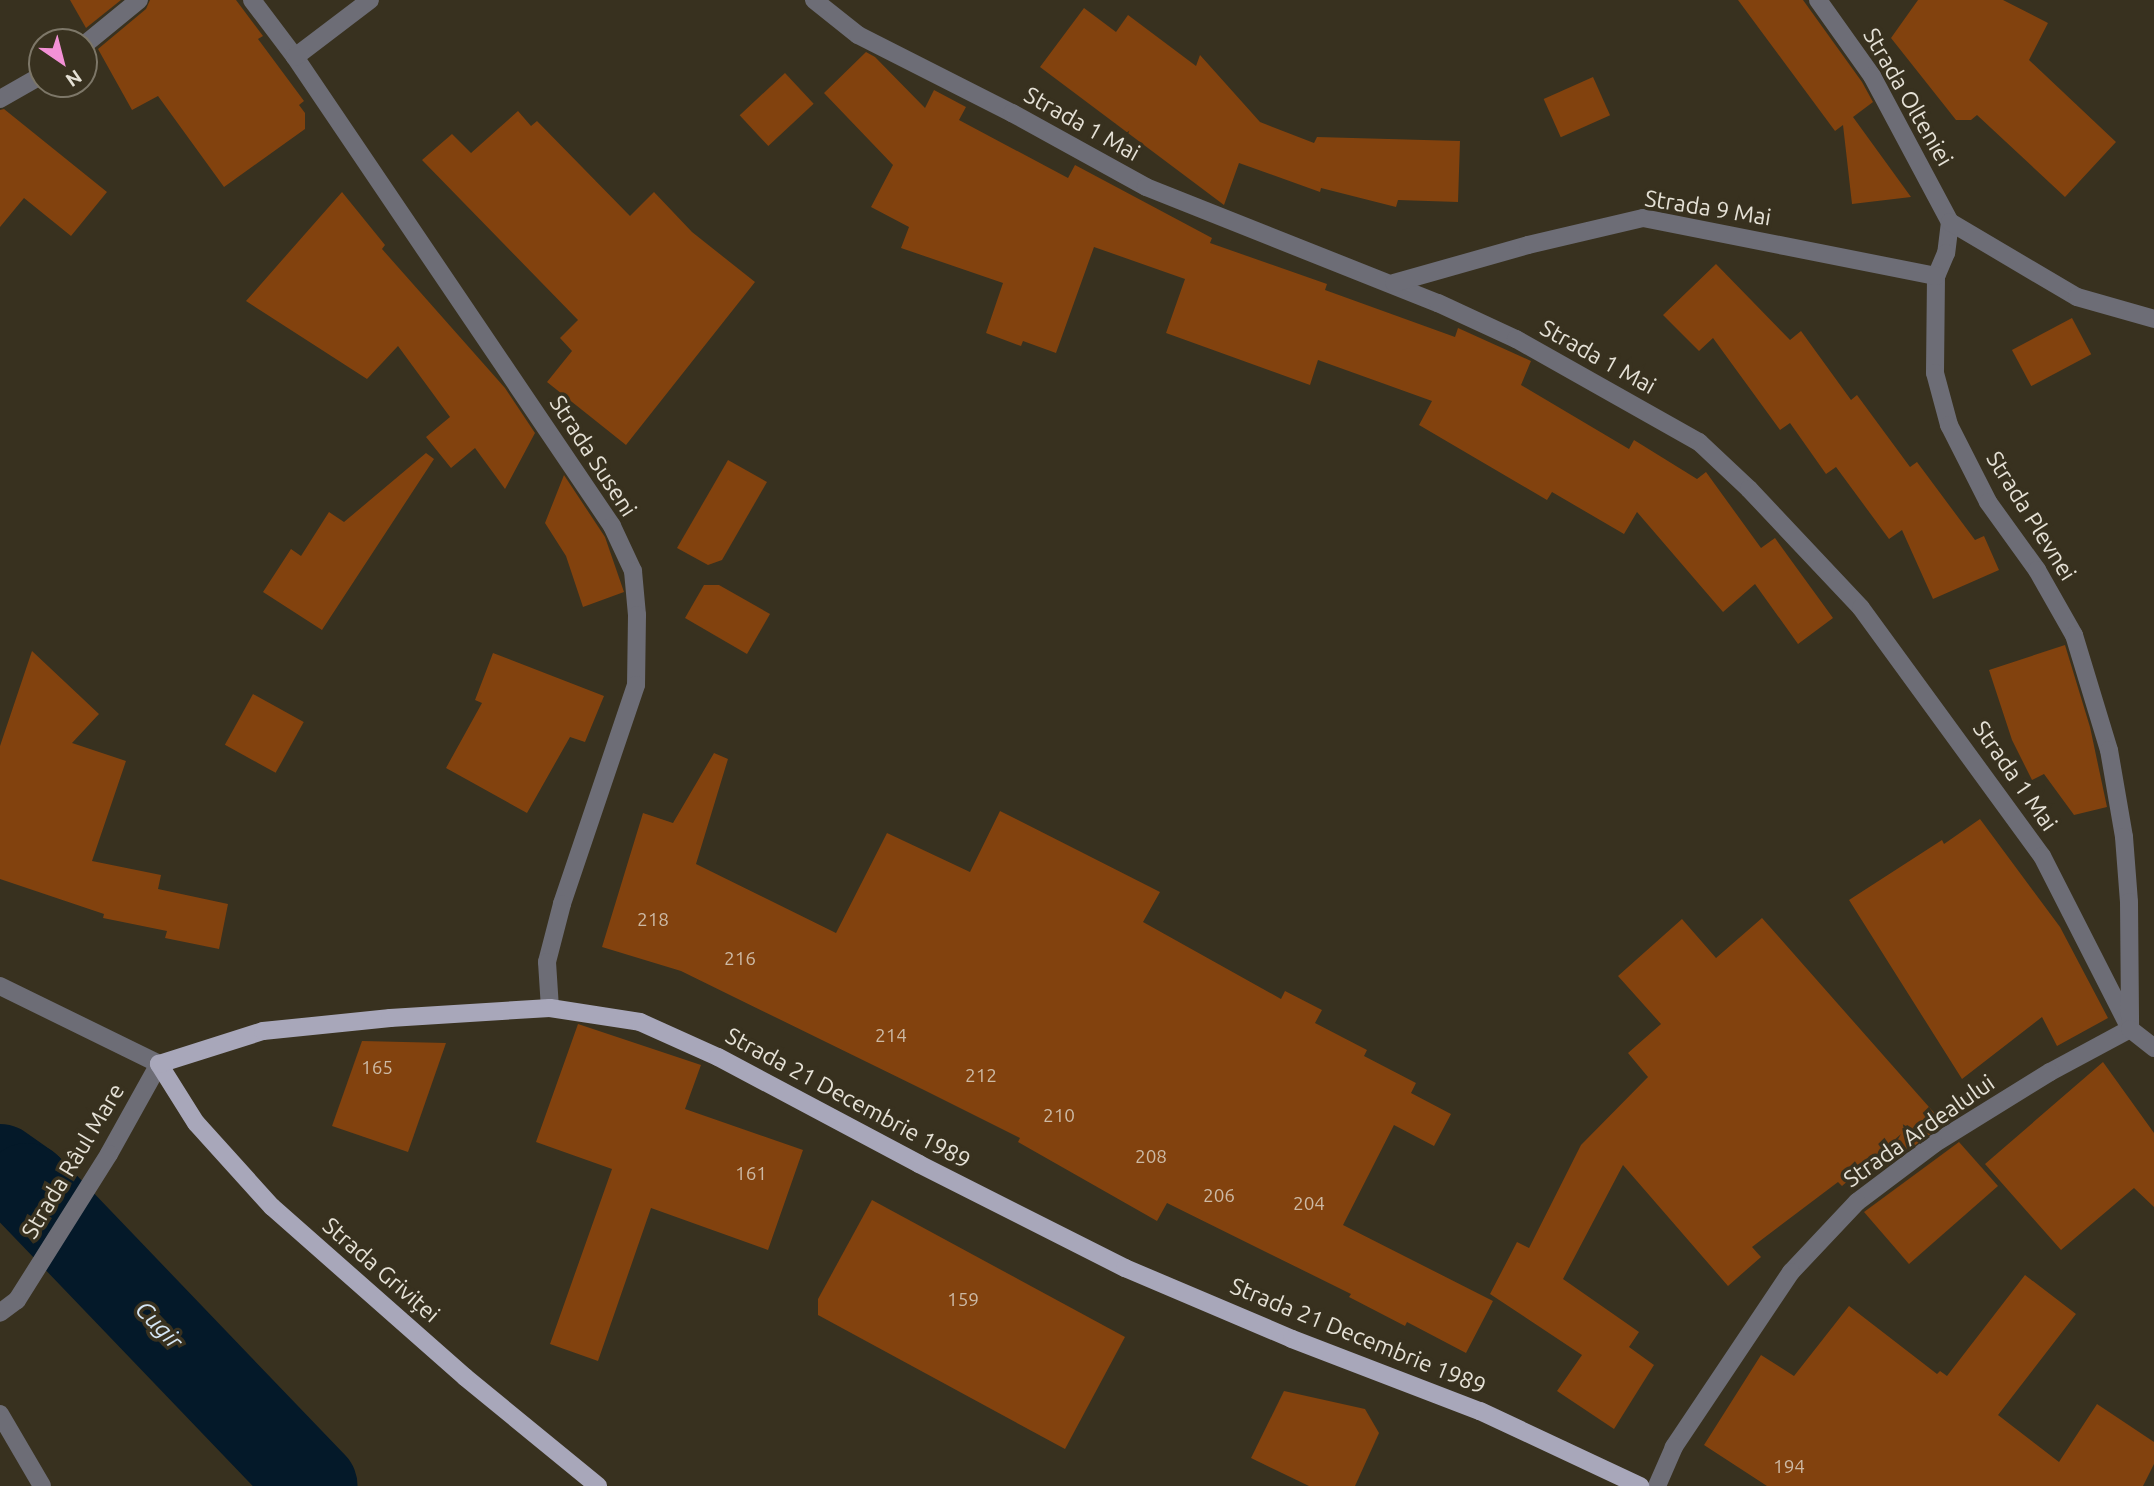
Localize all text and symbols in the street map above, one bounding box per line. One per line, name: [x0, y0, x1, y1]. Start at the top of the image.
street label: Strada Olteniei: [1857, 23, 1959, 171]
north arrow: [28, 28, 98, 98]
text: N: [62, 65, 86, 92]
street label: Strada 1 Mai: [1019, 81, 1145, 167]
street label: Strada 9 Mai: [1643, 184, 1773, 232]
street label: Strada 1 Mai: [1535, 314, 1661, 400]
street label: Strada Suseni: [544, 390, 642, 522]
street label: Strada Plevnei: [1980, 446, 2082, 586]
street label: Strada 1 Mai: [1967, 716, 2063, 836]
house number: 218: [637, 909, 669, 931]
house number: 216: [724, 948, 756, 970]
street label: Strada 21 Decembrie 1989: [721, 1022, 975, 1174]
house number: 214: [875, 1025, 907, 1047]
house number: 165: [361, 1057, 393, 1079]
house number: 212: [965, 1065, 997, 1087]
street label: Strada Ardealului: [1838, 1069, 2000, 1193]
street label: Strada Râul Mare: [16, 1079, 130, 1243]
house number: 210: [1043, 1105, 1075, 1127]
house number: 208: [1135, 1146, 1167, 1168]
house number: 161: [735, 1163, 767, 1185]
house number: 206: [1203, 1185, 1235, 1207]
house number: 204: [1293, 1193, 1325, 1215]
street label: Strada Griviței: [317, 1212, 445, 1328]
street label: Strada 21 Decembrie 1989: [1226, 1272, 1490, 1400]
house number: 159: [947, 1289, 979, 1311]
water label: Cugir: [129, 1295, 189, 1355]
house number: 194: [1773, 1456, 1805, 1478]

